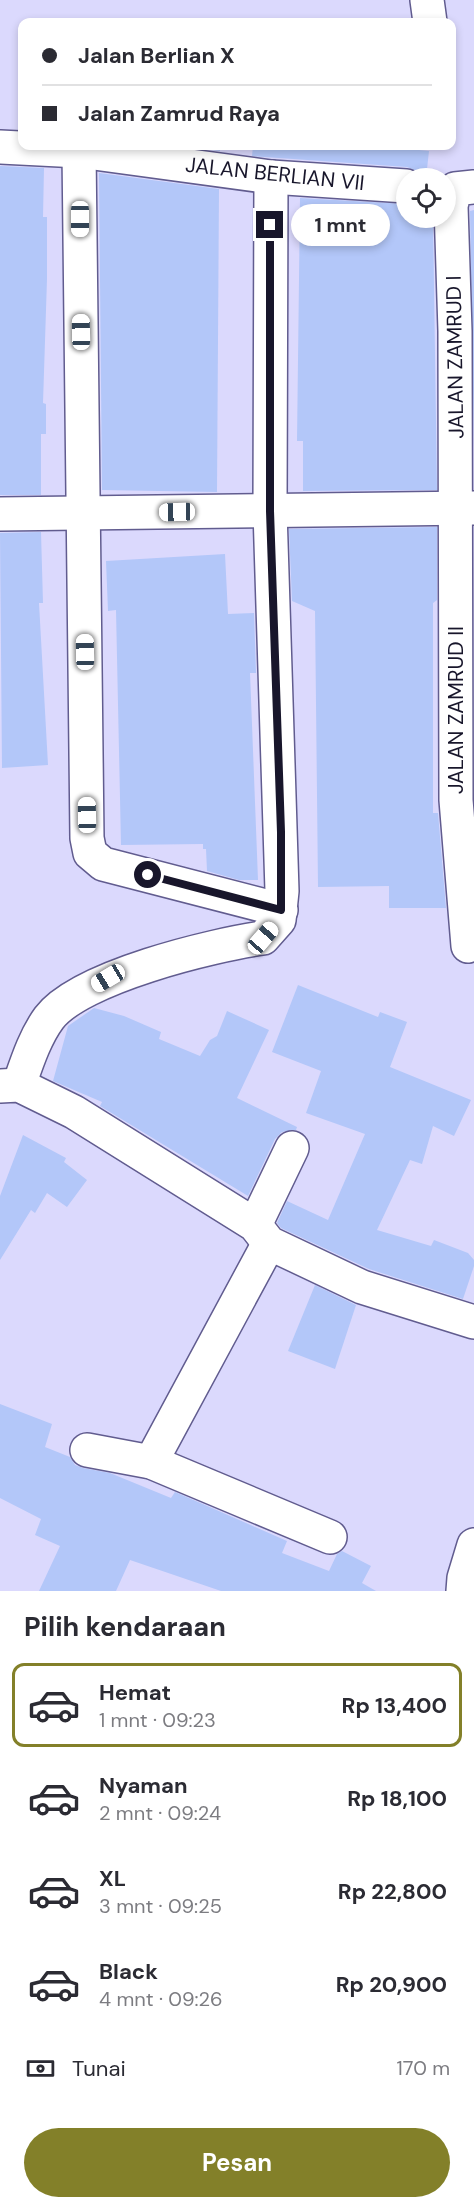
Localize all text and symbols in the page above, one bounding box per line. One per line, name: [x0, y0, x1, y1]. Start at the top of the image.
text: Jalan Berlian X: [78, 41, 235, 70]
text: Jalan Zamrud Raya: [78, 99, 280, 128]
street label: JALAN BERLIAN VII: [184, 151, 366, 197]
map controls: [396, 168, 456, 228]
button: locate: [396, 168, 456, 228]
car: [71, 201, 89, 237]
callout: 1 mnt: [291, 204, 390, 246]
route end: [256, 211, 283, 238]
text: 1 mnt: [315, 212, 366, 238]
street label: JALAN ZAMRUD I: [440, 275, 470, 439]
car: [72, 314, 90, 350]
car: [159, 503, 195, 521]
street label: JALAN ZAMRUD II: [442, 626, 470, 794]
car: [76, 634, 94, 670]
car: [78, 797, 96, 833]
route start: [134, 861, 161, 888]
car: [244, 919, 282, 957]
car: [88, 961, 128, 995]
text: Pilih kendaraan: [24, 1609, 226, 1644]
icon: car: [27, 1678, 81, 1732]
text: Hemat: [99, 1678, 171, 1707]
text: Rp 13,400: [342, 1691, 447, 1720]
text: 1 mnt · 09:23: [99, 1707, 216, 1733]
icon: car: [27, 1771, 81, 1825]
text: Nyaman: [99, 1771, 188, 1800]
text: Rp 18,100: [347, 1784, 447, 1813]
text: 2 mnt · 09:24: [99, 1800, 221, 1826]
icon: car: [27, 1864, 81, 1918]
text: XL: [99, 1864, 126, 1893]
text: Rp 22,800: [338, 1877, 447, 1906]
text: 3 mnt · 09:25: [99, 1893, 222, 1919]
icon: car: [27, 1957, 81, 2011]
text: Black: [99, 1957, 158, 1986]
text: Rp 20,900: [336, 1970, 447, 1999]
text: 4 mnt · 09:26: [99, 1986, 223, 2012]
icon: cash: [24, 2052, 57, 2085]
text: Tunai: [72, 2054, 126, 2083]
text: 170 m: [397, 2055, 450, 2081]
button: Pesan: [24, 2128, 450, 2197]

